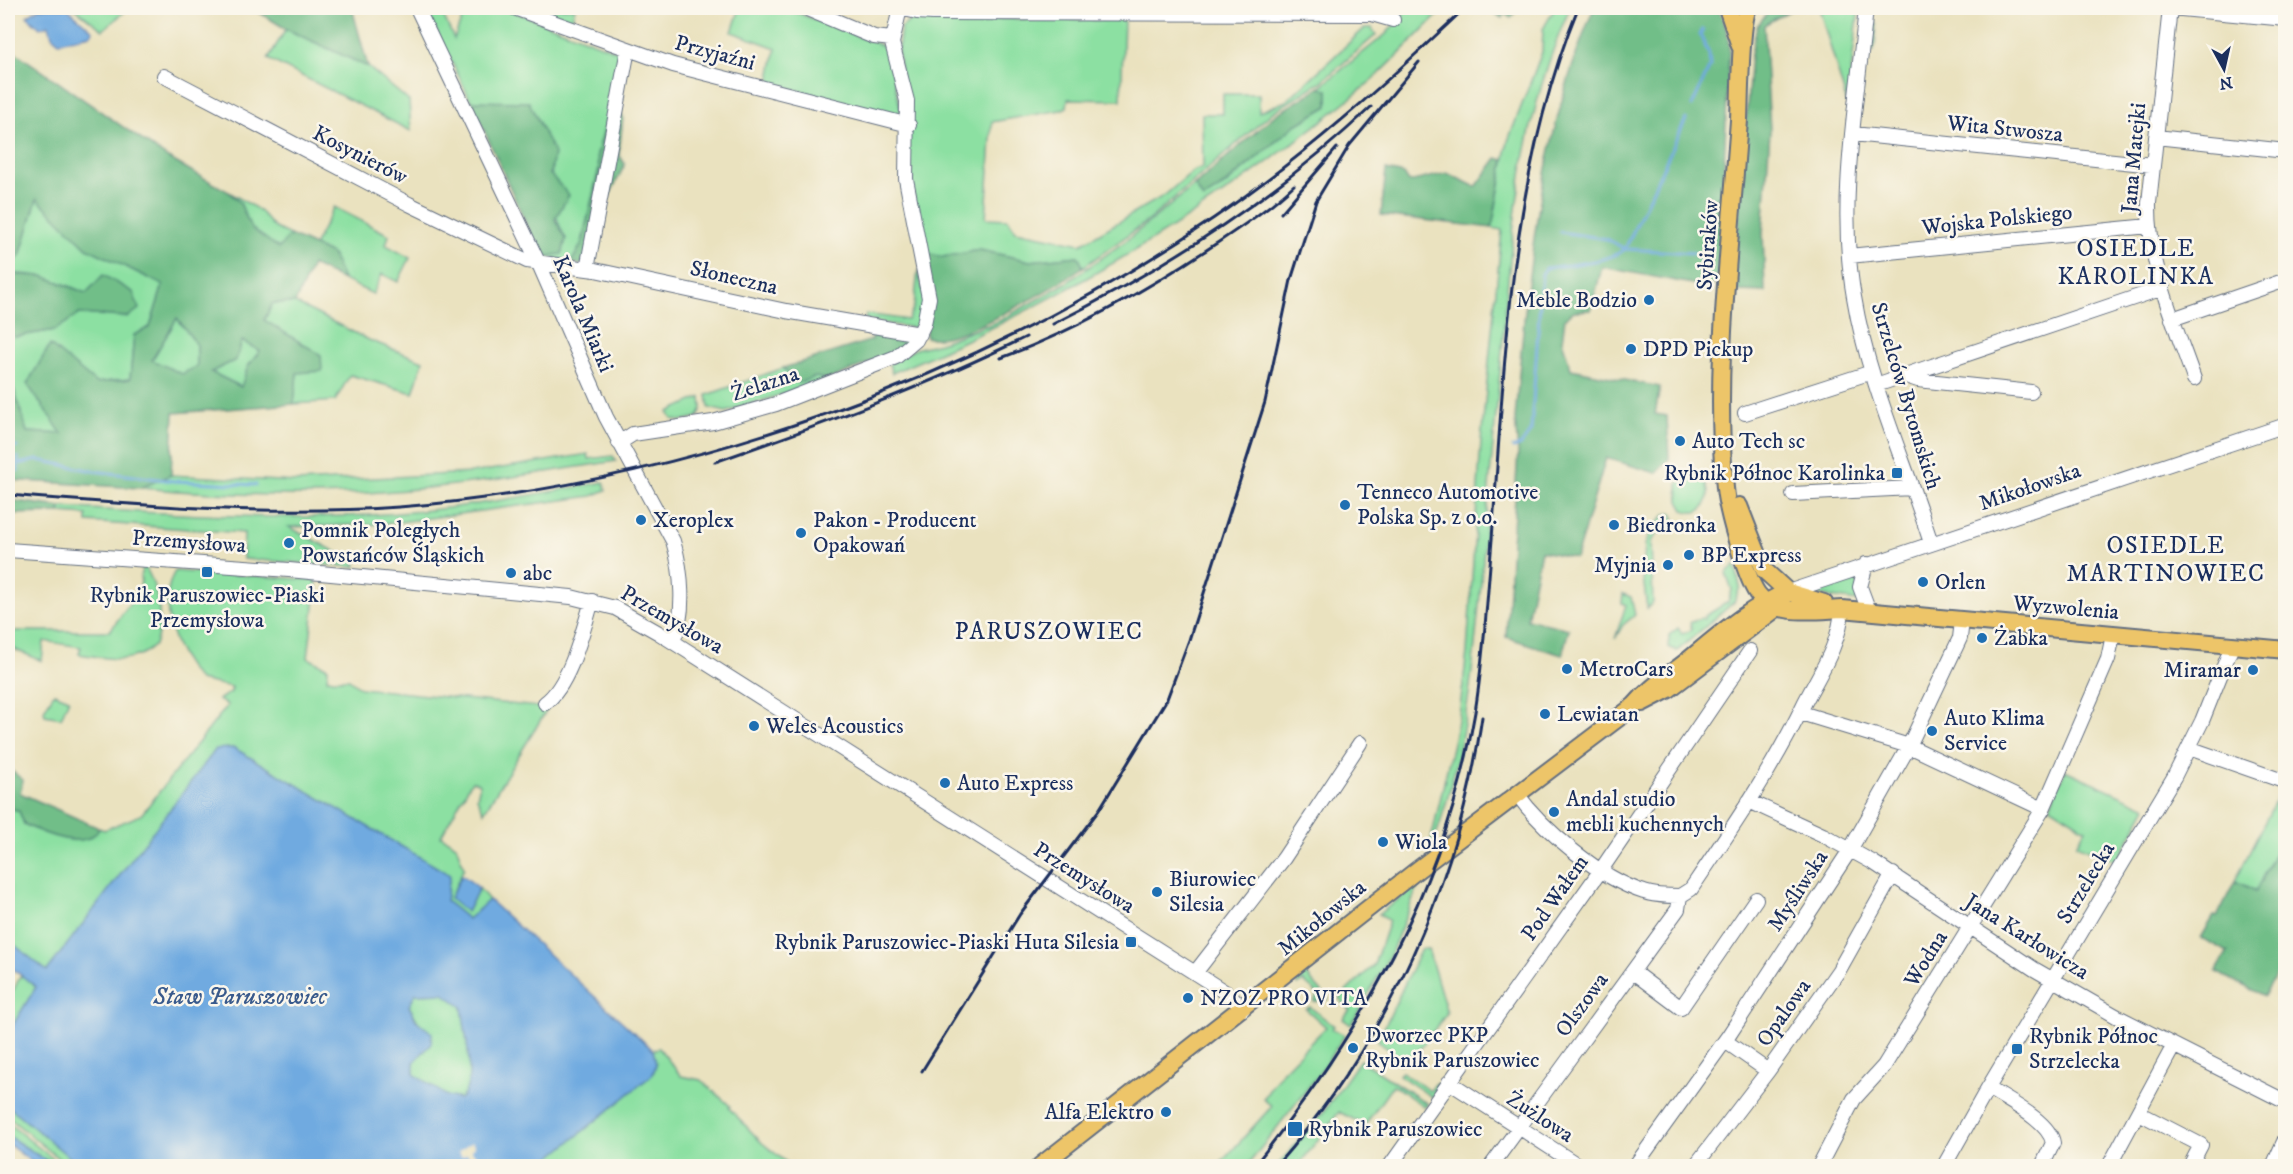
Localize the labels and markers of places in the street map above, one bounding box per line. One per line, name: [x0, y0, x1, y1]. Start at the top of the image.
place label: Meble Bodzio: [1516, 287, 1637, 314]
marker: Meble Bodzio: [1642, 293, 1656, 307]
place label: DPD Pickup: [1643, 336, 1753, 363]
marker: DPD Pickup: [1624, 342, 1638, 356]
place label: Auto Tech sc: [1692, 428, 1805, 455]
marker: Auto Tech sc: [1673, 434, 1687, 448]
place label: Rybnik Północ Karolinka: [1664, 460, 1886, 487]
marker: Rybnik Północ Karolinka: [1890, 466, 1904, 480]
place label: Tenneco Automotive Polska Sp. z o.o.: [1357, 479, 1538, 531]
marker: Tenneco Automotive Polska Sp. z o.o.: [1338, 498, 1352, 512]
place label: Xeroplex: [653, 507, 734, 534]
place label: Pakon - Producent Opakowań: [813, 507, 977, 559]
place label: Biedronka: [1626, 512, 1717, 539]
marker: Xeroplex: [634, 513, 648, 527]
place label: Pomnik Poległych Powstańców Śląskich: [301, 517, 485, 569]
marker: Biedronka: [1607, 518, 1621, 532]
marker: Pakon - Producent Opakowań: [794, 526, 808, 540]
marker: Pomnik Poległych Powstańców Śląskich: [282, 536, 296, 550]
place label: BP Express: [1701, 542, 1802, 569]
marker: BP Express: [1682, 548, 1696, 562]
place label: Myjnia: [1594, 552, 1657, 579]
marker: Myjnia: [1661, 558, 1675, 572]
place label: abc: [523, 560, 552, 587]
marker: Rybnik Paruszowiec-Piaski Przemysłowa: [200, 565, 214, 579]
marker: abc: [504, 566, 518, 580]
place label: Orlen: [1935, 569, 1986, 596]
marker: Orlen: [1916, 575, 1930, 589]
place label: Rybnik Paruszowiec-Piaski Przemysłowa: [89, 582, 325, 634]
place label: Żabka: [1994, 625, 2049, 652]
marker: Żabka: [1975, 631, 1989, 645]
place label: MetroCars: [1579, 656, 1673, 683]
place label: Miramar: [2164, 657, 2242, 684]
marker: MetroCars: [1560, 662, 1574, 676]
marker: Miramar: [2246, 663, 2260, 677]
place label: Lewiatan: [1557, 701, 1639, 728]
place label: Auto Klima Service: [1944, 705, 2045, 757]
marker: Lewiatan: [1538, 707, 1552, 721]
place label: Weles Acoustics: [765, 713, 904, 740]
marker: Weles Acoustics: [747, 719, 761, 733]
marker: Auto Klima Service: [1925, 724, 1939, 738]
place label: Auto Express: [957, 770, 1073, 797]
marker: Auto Express: [938, 776, 952, 790]
place label: Andal studio mebli kuchennych: [1566, 786, 1725, 838]
marker: Andal studio mebli kuchennych: [1547, 805, 1561, 819]
place label: Wiola: [1394, 829, 1448, 856]
marker: Wiola: [1376, 835, 1390, 849]
place label: Biurowiec Silesia: [1169, 866, 1256, 918]
marker: Biurowiec Silesia: [1150, 885, 1164, 899]
place label: Rybnik Paruszowiec-Piaski Huta Silesia: [774, 929, 1120, 956]
marker: Rybnik Paruszowiec-Piaski Huta Silesia: [1124, 935, 1138, 949]
place label: NZOZ PRO VITA: [1200, 985, 1368, 1012]
marker: NZOZ PRO VITA: [1181, 991, 1195, 1005]
place label: Dworzec PKP Rybnik Paruszowiec: [1365, 1022, 1540, 1074]
place label: Rybnik Północ Strzelecka: [2029, 1023, 2158, 1075]
marker: Dworzec PKP Rybnik Paruszowiec: [1346, 1041, 1360, 1055]
marker: Rybnik Północ Strzelecka: [2010, 1042, 2024, 1056]
place label: Alfa Elektro: [1044, 1099, 1154, 1126]
marker: Alfa Elektro: [1159, 1105, 1173, 1119]
place label: Rybnik Paruszowiec: [1308, 1116, 1483, 1143]
marker: Rybnik Paruszowiec: [1286, 1120, 1304, 1138]

